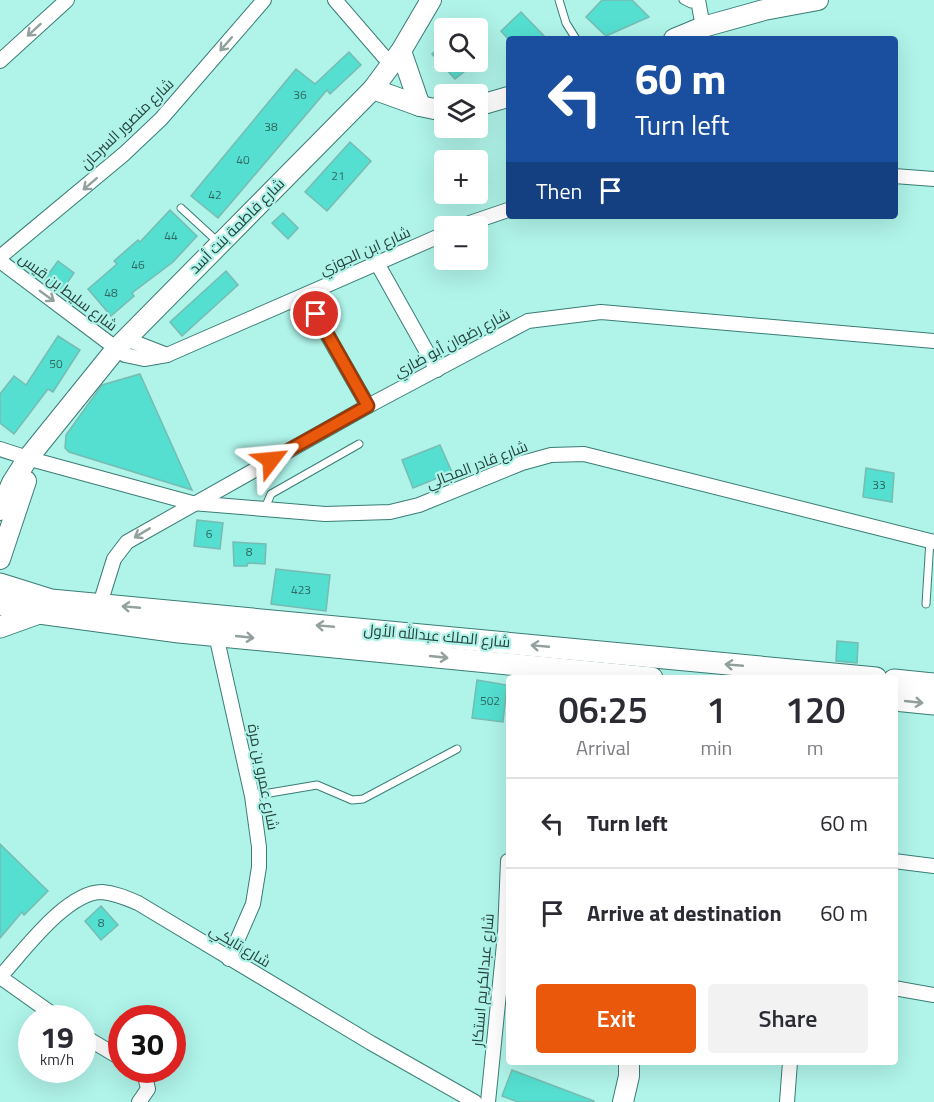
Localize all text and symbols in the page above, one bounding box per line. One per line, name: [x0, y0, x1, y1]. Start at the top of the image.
map controls: [434, 18, 488, 270]
button: search: [434, 18, 488, 72]
one-way arrow: [26, 23, 41, 37]
one-way arrow: [219, 36, 232, 52]
text: 60 m: [635, 46, 727, 110]
icon: left: [536, 60, 614, 138]
street label: شارع منصور السرحان: [74, 73, 179, 175]
button: layers: [434, 84, 488, 138]
house number: 36: [293, 85, 307, 104]
text: Turn left: [635, 104, 729, 145]
house number: 38: [264, 117, 278, 136]
house number: 40: [236, 150, 250, 169]
button: +: [434, 150, 488, 204]
house number: 21: [331, 166, 345, 185]
street label: شارع فاطمة بنت أسد: [183, 172, 290, 279]
text: Then: [536, 174, 582, 208]
icon: arrive: [594, 174, 627, 207]
one-way arrow: [83, 177, 98, 191]
house number: 42: [208, 185, 222, 204]
button: −: [434, 216, 488, 270]
street label: شارع ابن الجوزي: [316, 220, 414, 282]
house number: 44: [164, 226, 178, 245]
street label: شارع سليط بن قيس: [14, 247, 123, 337]
house number: 46: [131, 255, 145, 274]
house number: 48: [104, 283, 118, 302]
pin: [290, 288, 341, 339]
one-way arrow: [39, 290, 55, 302]
icon: arrive: [299, 297, 332, 330]
street label: شارع رضوان أبو ضاري: [390, 302, 514, 384]
house number: 50: [49, 354, 63, 373]
position arrow: [239, 428, 303, 492]
street label: شارع قادر المجالي: [423, 435, 531, 495]
house number: 33: [872, 475, 886, 494]
house number: 6: [206, 524, 213, 543]
one-way arrow: [134, 527, 151, 539]
house number: 8: [246, 542, 253, 561]
house number: 423: [291, 580, 311, 599]
one-way arrow: [121, 601, 141, 612]
street label: شارع الملك عبدالله الأول: [363, 618, 511, 653]
one-way arrow: [315, 620, 335, 631]
one-way arrow: [235, 632, 254, 643]
one-way arrow: [530, 640, 550, 651]
one-way arrow: [429, 652, 448, 663]
one-way arrow: [725, 659, 744, 670]
text: 06:25: [559, 682, 648, 737]
text: 1: [706, 682, 726, 737]
text: 120: [785, 682, 845, 737]
house number: 502: [480, 691, 500, 710]
one-way arrow: [904, 697, 923, 708]
street label: شارع عمرو بن مرة: [242, 722, 285, 832]
text: Arrival: [576, 732, 630, 763]
text: min: [700, 732, 732, 763]
text: m: [807, 732, 823, 763]
text: Turn left: [587, 806, 668, 840]
text: 60 m: [820, 806, 868, 840]
icon: left: [536, 807, 569, 840]
text: Arrive at destination: [587, 896, 782, 930]
text: 60 m: [820, 896, 868, 930]
icon: arrive: [536, 897, 569, 930]
street label: شارع عبدالكريم استكار: [465, 912, 500, 1049]
house number: 8: [98, 913, 105, 932]
street label: شارع تايكي: [205, 918, 275, 974]
button: Exit: [536, 984, 696, 1053]
button: Share: [708, 984, 868, 1053]
speed limit sign: 30: [108, 1005, 186, 1083]
text: 19: [40, 1014, 74, 1060]
text: km/h: [40, 1048, 74, 1071]

